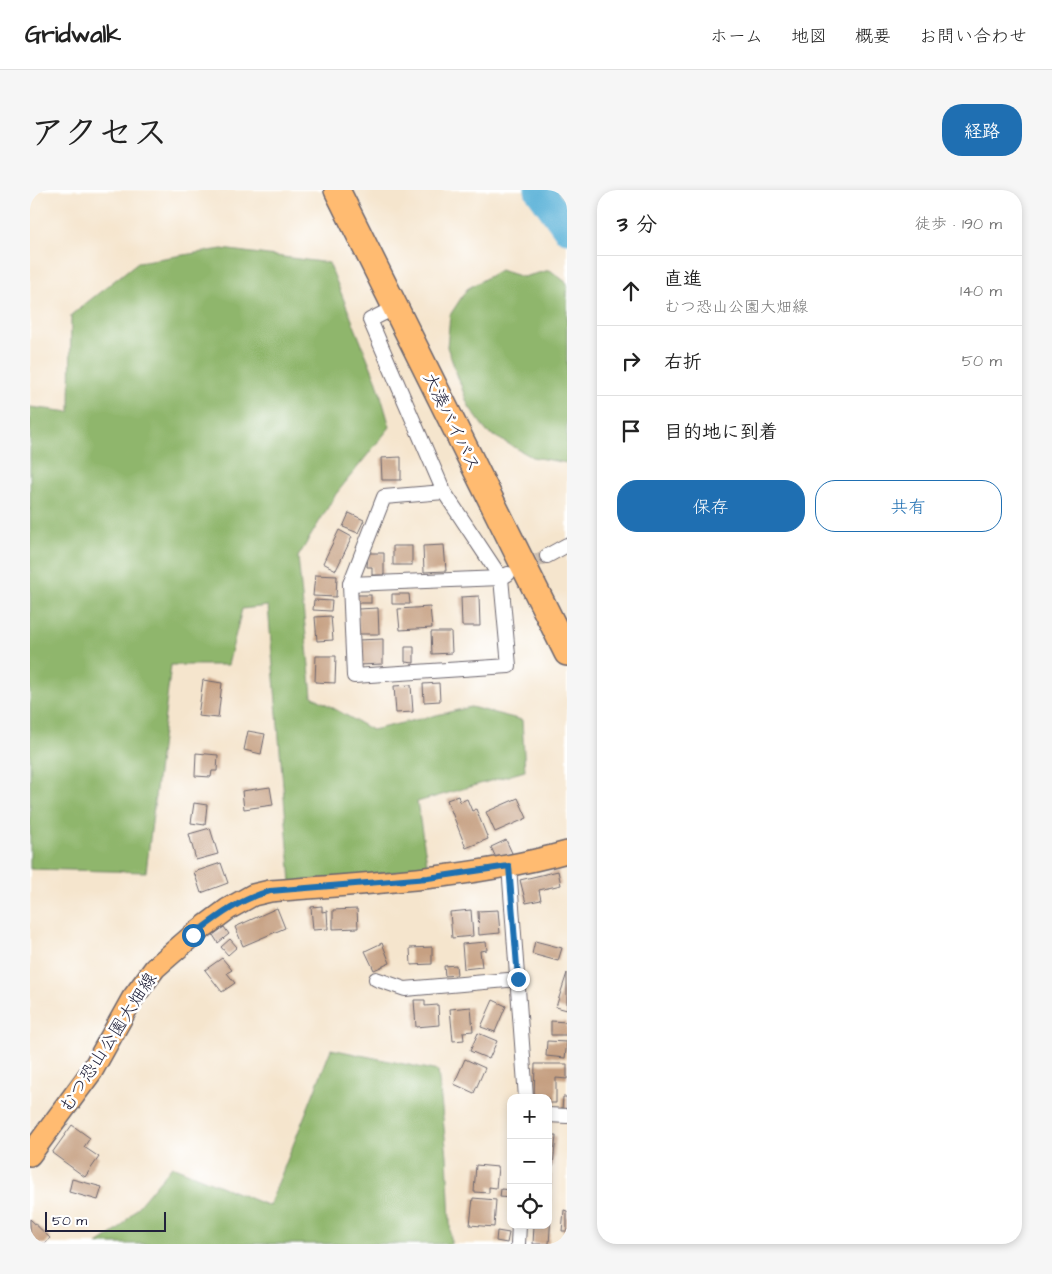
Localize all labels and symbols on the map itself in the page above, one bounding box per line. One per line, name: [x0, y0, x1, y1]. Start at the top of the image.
street label: 大湊バイパス: [417, 368, 486, 476]
route start: [182, 924, 205, 947]
street label: むつ恐山公園大畑線: [54, 968, 163, 1117]
route end: [507, 968, 530, 991]
scale bar: [45, 1209, 166, 1232]

